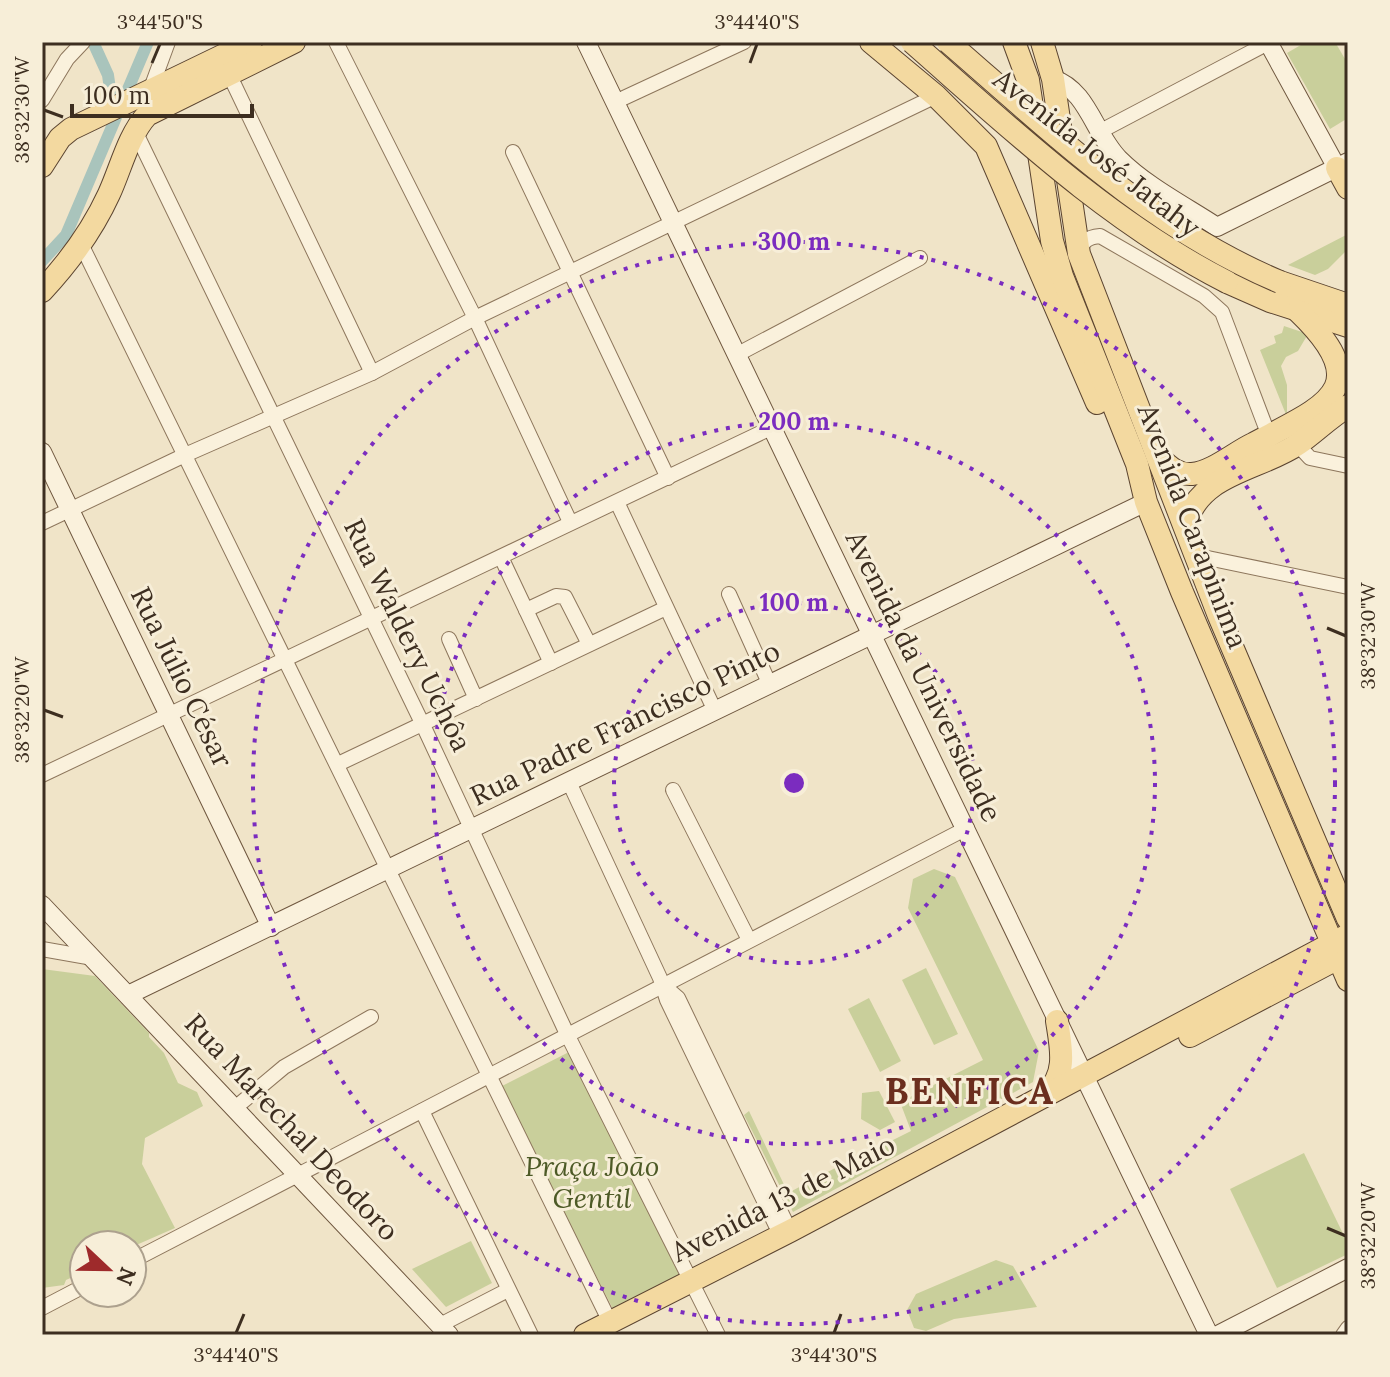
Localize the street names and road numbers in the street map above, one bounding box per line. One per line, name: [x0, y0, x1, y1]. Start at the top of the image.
street label: Avenida José Jatahy: [986, 60, 1208, 245]
street label: Avenida Carapinima: [1129, 398, 1256, 653]
street label: Rua Waldery Uchôa: [336, 513, 480, 757]
street label: Avenida da Universidade: [837, 524, 1010, 827]
street label: Rua Júlio César: [123, 581, 241, 773]
street label: Rua Padre Francisco Pinto: [464, 632, 786, 814]
street label: Rua Marechal Deodoro: [177, 1006, 407, 1248]
street label: Avenida 13 de Maio: [664, 1126, 901, 1270]

